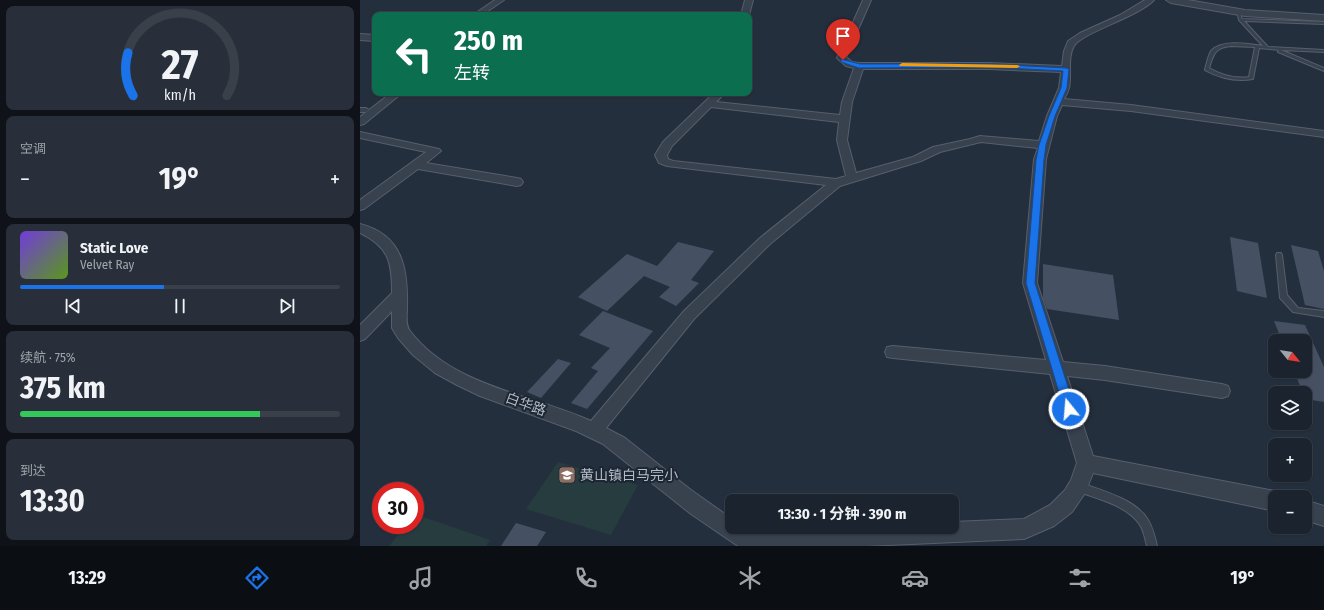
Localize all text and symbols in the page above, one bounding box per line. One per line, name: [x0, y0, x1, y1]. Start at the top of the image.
pin: [826, 19, 860, 60]
text: 250 m: [454, 24, 523, 57]
icon: arrive: [832, 25, 854, 47]
icon: left: [388, 28, 440, 80]
text: 27: [161, 40, 199, 90]
text: 左转: [454, 62, 490, 84]
text: km/h: [164, 87, 196, 104]
text: 空调: [20, 141, 46, 156]
text: 19°: [159, 161, 201, 197]
text: −: [20, 166, 30, 193]
text: +: [330, 166, 340, 193]
text: Static Love: [80, 239, 148, 257]
text: Velvet Ray: [80, 257, 134, 272]
icon: previous: [62, 295, 84, 317]
icon: pause: [169, 295, 191, 317]
icon: next: [276, 295, 298, 317]
north arrow: [1268, 334, 1312, 378]
map controls: [1268, 334, 1312, 534]
text: 续航 · 75%: [20, 350, 75, 365]
text: 375 km: [20, 370, 106, 406]
button: layers: [1268, 386, 1312, 430]
position arrow: [1048, 388, 1090, 430]
street label: 白华路: [503, 389, 548, 420]
button: +: [1268, 438, 1312, 482]
text: 到达: [20, 463, 46, 478]
school or university icon: 黄山镇白马完小: [557, 465, 577, 485]
place label: 黄山镇白马完小: [580, 467, 678, 484]
speed limit sign: 30: [372, 482, 424, 534]
text: 13:30: [20, 483, 85, 519]
button: −: [1268, 490, 1312, 534]
text: 13:30 · 1 分钟 · 390 m: [778, 505, 906, 523]
icon: directions: [243, 564, 271, 592]
icon: music: [407, 564, 435, 592]
icon: phone: [572, 564, 600, 592]
icon: climate: [736, 564, 764, 592]
icon: car: [901, 564, 929, 592]
icon: filters: [1066, 564, 1094, 592]
text: 13:29: [68, 567, 106, 589]
text: 19°: [1230, 567, 1256, 589]

